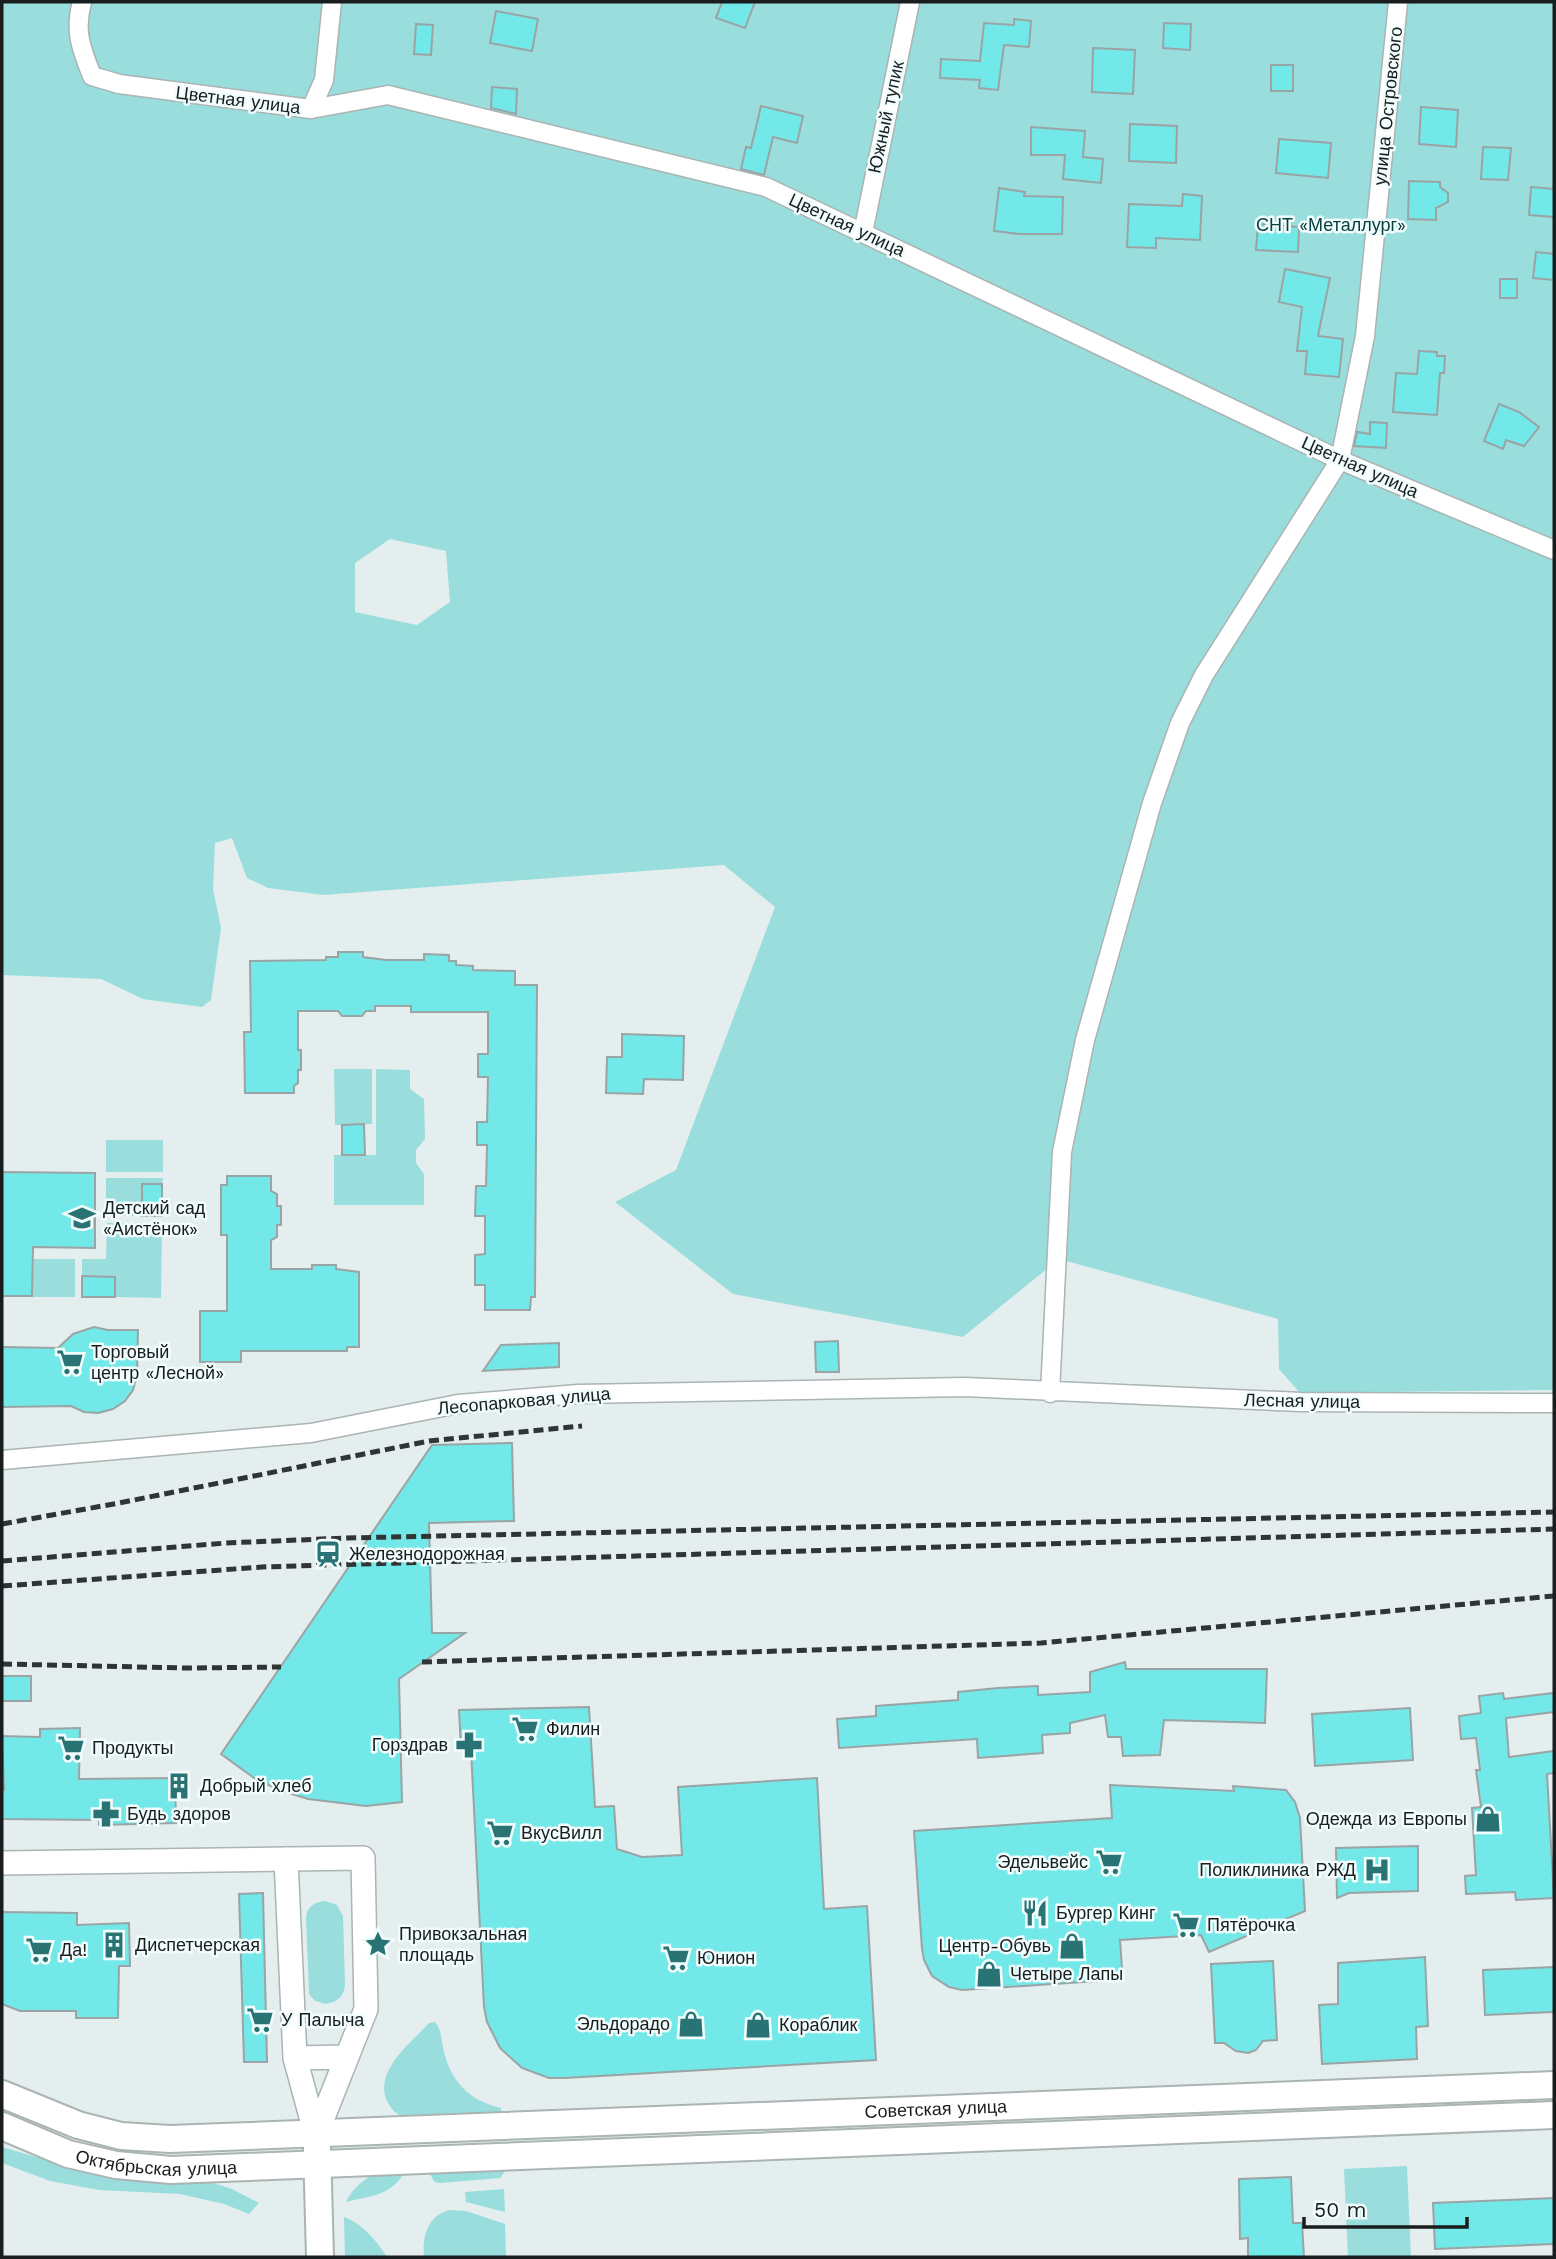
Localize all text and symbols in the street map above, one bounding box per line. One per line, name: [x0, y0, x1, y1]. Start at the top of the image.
street label: улица Островского: [1369, 26, 1406, 186]
street label: Южный тупик: [863, 59, 908, 175]
street label: Цветная улица: [174, 81, 303, 118]
street label: Цветная улица: [786, 188, 909, 261]
park label: СНТ «Металлург»: [1256, 214, 1406, 235]
street label: Цветная улица: [1299, 431, 1423, 502]
place label: Детский сад «Аистёнок»: [103, 1197, 206, 1239]
school or university icon: Детский сад «Аистёнок»: [67, 1203, 97, 1233]
place label: Торговый центр «Лесной»: [91, 1341, 224, 1383]
supermarket icon: Торговый центр «Лесной»: [55, 1347, 85, 1377]
street label: Лесопарковая улица: [437, 1382, 612, 1419]
street label: Лесная улица: [1244, 1389, 1361, 1412]
station icon: Железнодорожная: [313, 1539, 343, 1569]
place label: Железнодорожная: [349, 1543, 505, 1564]
supermarket icon: Филин: [510, 1714, 540, 1744]
place label: Филин: [546, 1718, 600, 1739]
pharmacy icon: Горздрав: [454, 1730, 484, 1760]
supermarket icon: Продукты: [56, 1733, 86, 1763]
place label: Горздрав: [372, 1734, 448, 1755]
place label: Продукты: [92, 1737, 173, 1758]
building icon: Добрый хлеб: [164, 1771, 194, 1801]
place label: Добрый хлеб: [200, 1775, 311, 1796]
pharmacy icon: Будь здоров: [91, 1799, 121, 1829]
place label: Будь здоров: [127, 1803, 231, 1824]
shop icon: Одежда из Европы: [1473, 1804, 1503, 1834]
place label: Одежда из Европы: [1306, 1808, 1467, 1829]
supermarket icon: ВкусВилл: [485, 1818, 515, 1848]
place label: ВкусВилл: [521, 1822, 602, 1843]
supermarket icon: Эдельвейс: [1094, 1847, 1124, 1877]
place label: Эдельвейс: [997, 1851, 1088, 1872]
hospital icon: Поликлиника РЖД: [1362, 1855, 1392, 1885]
place label: Поликлиника РЖД: [1199, 1859, 1356, 1880]
restaurant icon: Бургер Кинг: [1020, 1898, 1050, 1928]
place label: Бургер Кинг: [1056, 1902, 1156, 1923]
supermarket icon: Пятёрочка: [1171, 1910, 1201, 1940]
place label: Пятёрочка: [1207, 1914, 1296, 1935]
place label: Привокзальная площадь: [399, 1923, 527, 1965]
place icon: Привокзальная площадь: [363, 1929, 393, 1959]
building icon: Диспетчерская: [99, 1930, 129, 1960]
shop icon: Центр-Обувь: [1057, 1931, 1087, 1961]
place label: Диспетчерская: [135, 1934, 260, 1955]
supermarket icon: Да!: [24, 1935, 54, 1965]
place label: Центр-Обувь: [938, 1935, 1051, 1956]
place label: Да!: [60, 1939, 87, 1960]
supermarket icon: Юнион: [661, 1943, 691, 1973]
place label: Юнион: [697, 1947, 755, 1968]
shop icon: Четыре Лапы: [974, 1959, 1004, 1989]
place label: Четыре Лапы: [1010, 1963, 1123, 1984]
supermarket icon: У Палыча: [245, 2005, 275, 2035]
place label: У Палыча: [281, 2009, 365, 2030]
shop icon: Эльдорадо: [676, 2009, 706, 2039]
shop icon: Кораблик: [743, 2010, 773, 2040]
place label: Эльдорадо: [577, 2013, 670, 2034]
place label: Кораблик: [779, 2014, 858, 2035]
street label: Советская улица: [864, 2095, 1008, 2122]
street label: Октябрьская улица: [74, 2145, 238, 2180]
scale bar: [1304, 2186, 1467, 2230]
text: 50 m: [1314, 2197, 1366, 2222]

